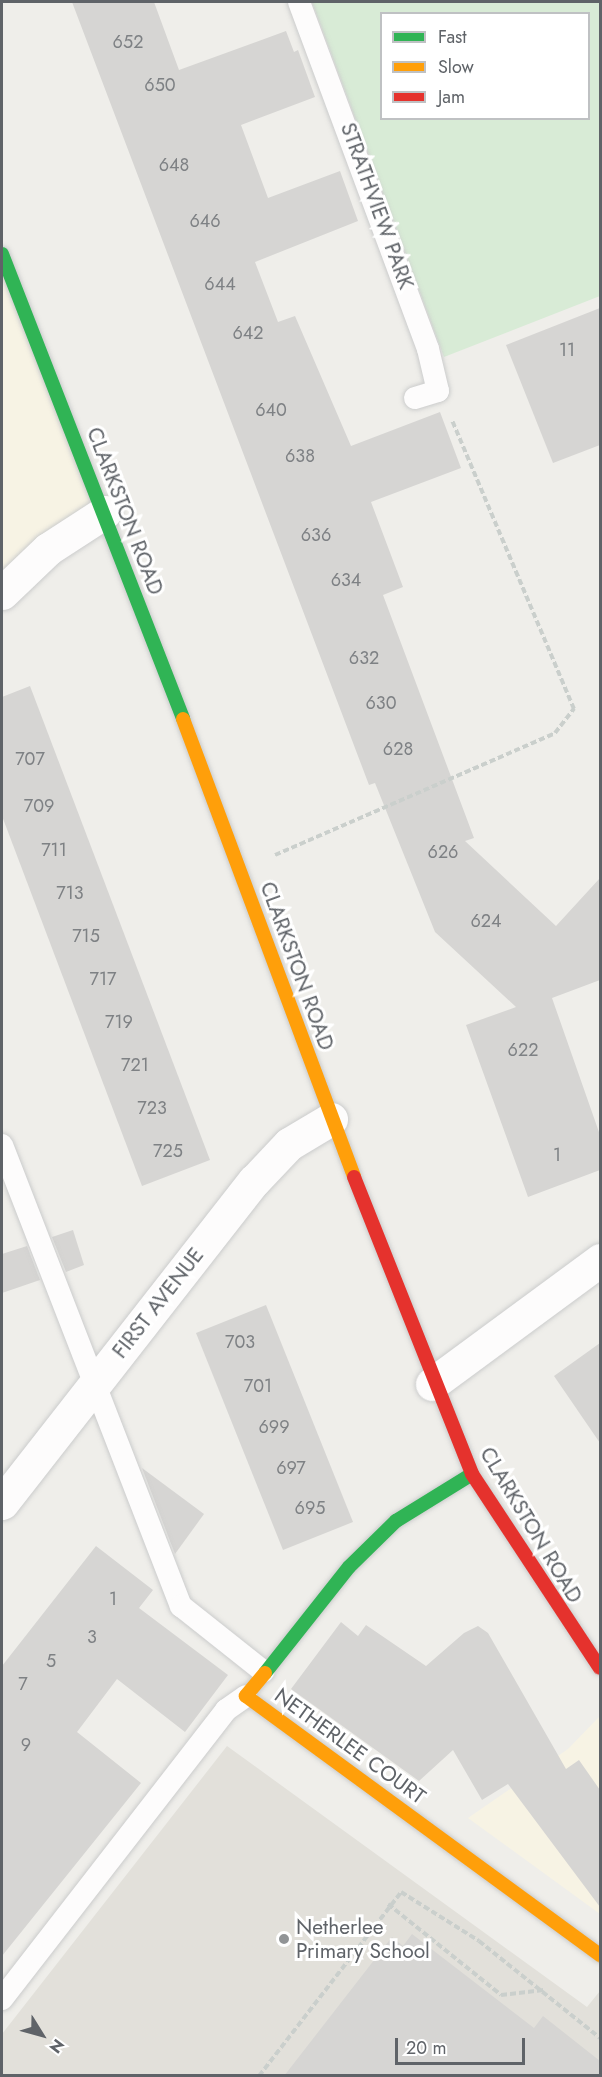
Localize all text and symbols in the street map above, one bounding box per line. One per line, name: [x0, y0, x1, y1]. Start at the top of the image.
legend: [380, 12, 590, 120]
text: Fast: [438, 24, 467, 50]
house number: 652: [113, 31, 143, 53]
text: Slow: [438, 54, 474, 80]
house number: 650: [144, 74, 176, 96]
text: Jam: [438, 84, 465, 110]
street label: STRATHVIEW PARK: [335, 119, 419, 293]
house number: 648: [159, 154, 189, 176]
house number: 646: [189, 210, 221, 232]
house number: 644: [204, 273, 236, 295]
house number: 642: [232, 322, 264, 344]
house number: 11: [559, 339, 575, 361]
house number: 640: [255, 399, 287, 421]
street label: CLARKSTON ROAD: [81, 424, 169, 598]
house number: 638: [285, 445, 315, 467]
house number: 636: [301, 524, 331, 546]
house number: 634: [331, 569, 361, 591]
house number: 632: [349, 647, 379, 669]
house number: 630: [366, 692, 396, 714]
house number: 628: [383, 738, 413, 760]
house number: 707: [15, 748, 45, 770]
house number: 709: [24, 795, 54, 817]
house number: 711: [41, 839, 67, 861]
house number: 626: [428, 841, 458, 863]
street label: CLARKSTON ROAD: [255, 878, 339, 1054]
house number: 713: [56, 882, 84, 904]
house number: 624: [470, 910, 502, 932]
house number: 715: [72, 925, 100, 947]
house number: 717: [90, 968, 116, 990]
house number: 719: [105, 1011, 133, 1033]
house number: 622: [508, 1039, 538, 1061]
house number: 721: [121, 1054, 149, 1076]
house number: 723: [137, 1097, 167, 1119]
house number: 725: [153, 1140, 183, 1162]
house number: 1: [553, 1144, 561, 1166]
street label: FIRST AVENUE: [107, 1243, 209, 1363]
house number: 703: [225, 1331, 255, 1353]
house number: 701: [244, 1375, 272, 1397]
house number: 699: [258, 1416, 290, 1438]
street label: CLARKSTON ROAD: [475, 1443, 587, 1607]
house number: 697: [276, 1457, 306, 1479]
house number: 695: [295, 1497, 325, 1519]
house number: 1: [109, 1588, 117, 1610]
house number: 3: [87, 1626, 97, 1648]
house number: 5: [46, 1650, 56, 1672]
house number: 7: [18, 1673, 28, 1695]
street label: NETHERLEE COURT: [270, 1683, 430, 1809]
house number: 9: [21, 1734, 31, 1756]
place label: Netherlee Primary School: [296, 1914, 430, 1964]
marker: Netherlee Primary School: [277, 1932, 291, 1946]
north arrow: [12, 2005, 72, 2065]
scale bar: [398, 2026, 528, 2064]
text: N: [44, 2034, 70, 2058]
text: 20 m: [406, 2035, 446, 2061]

